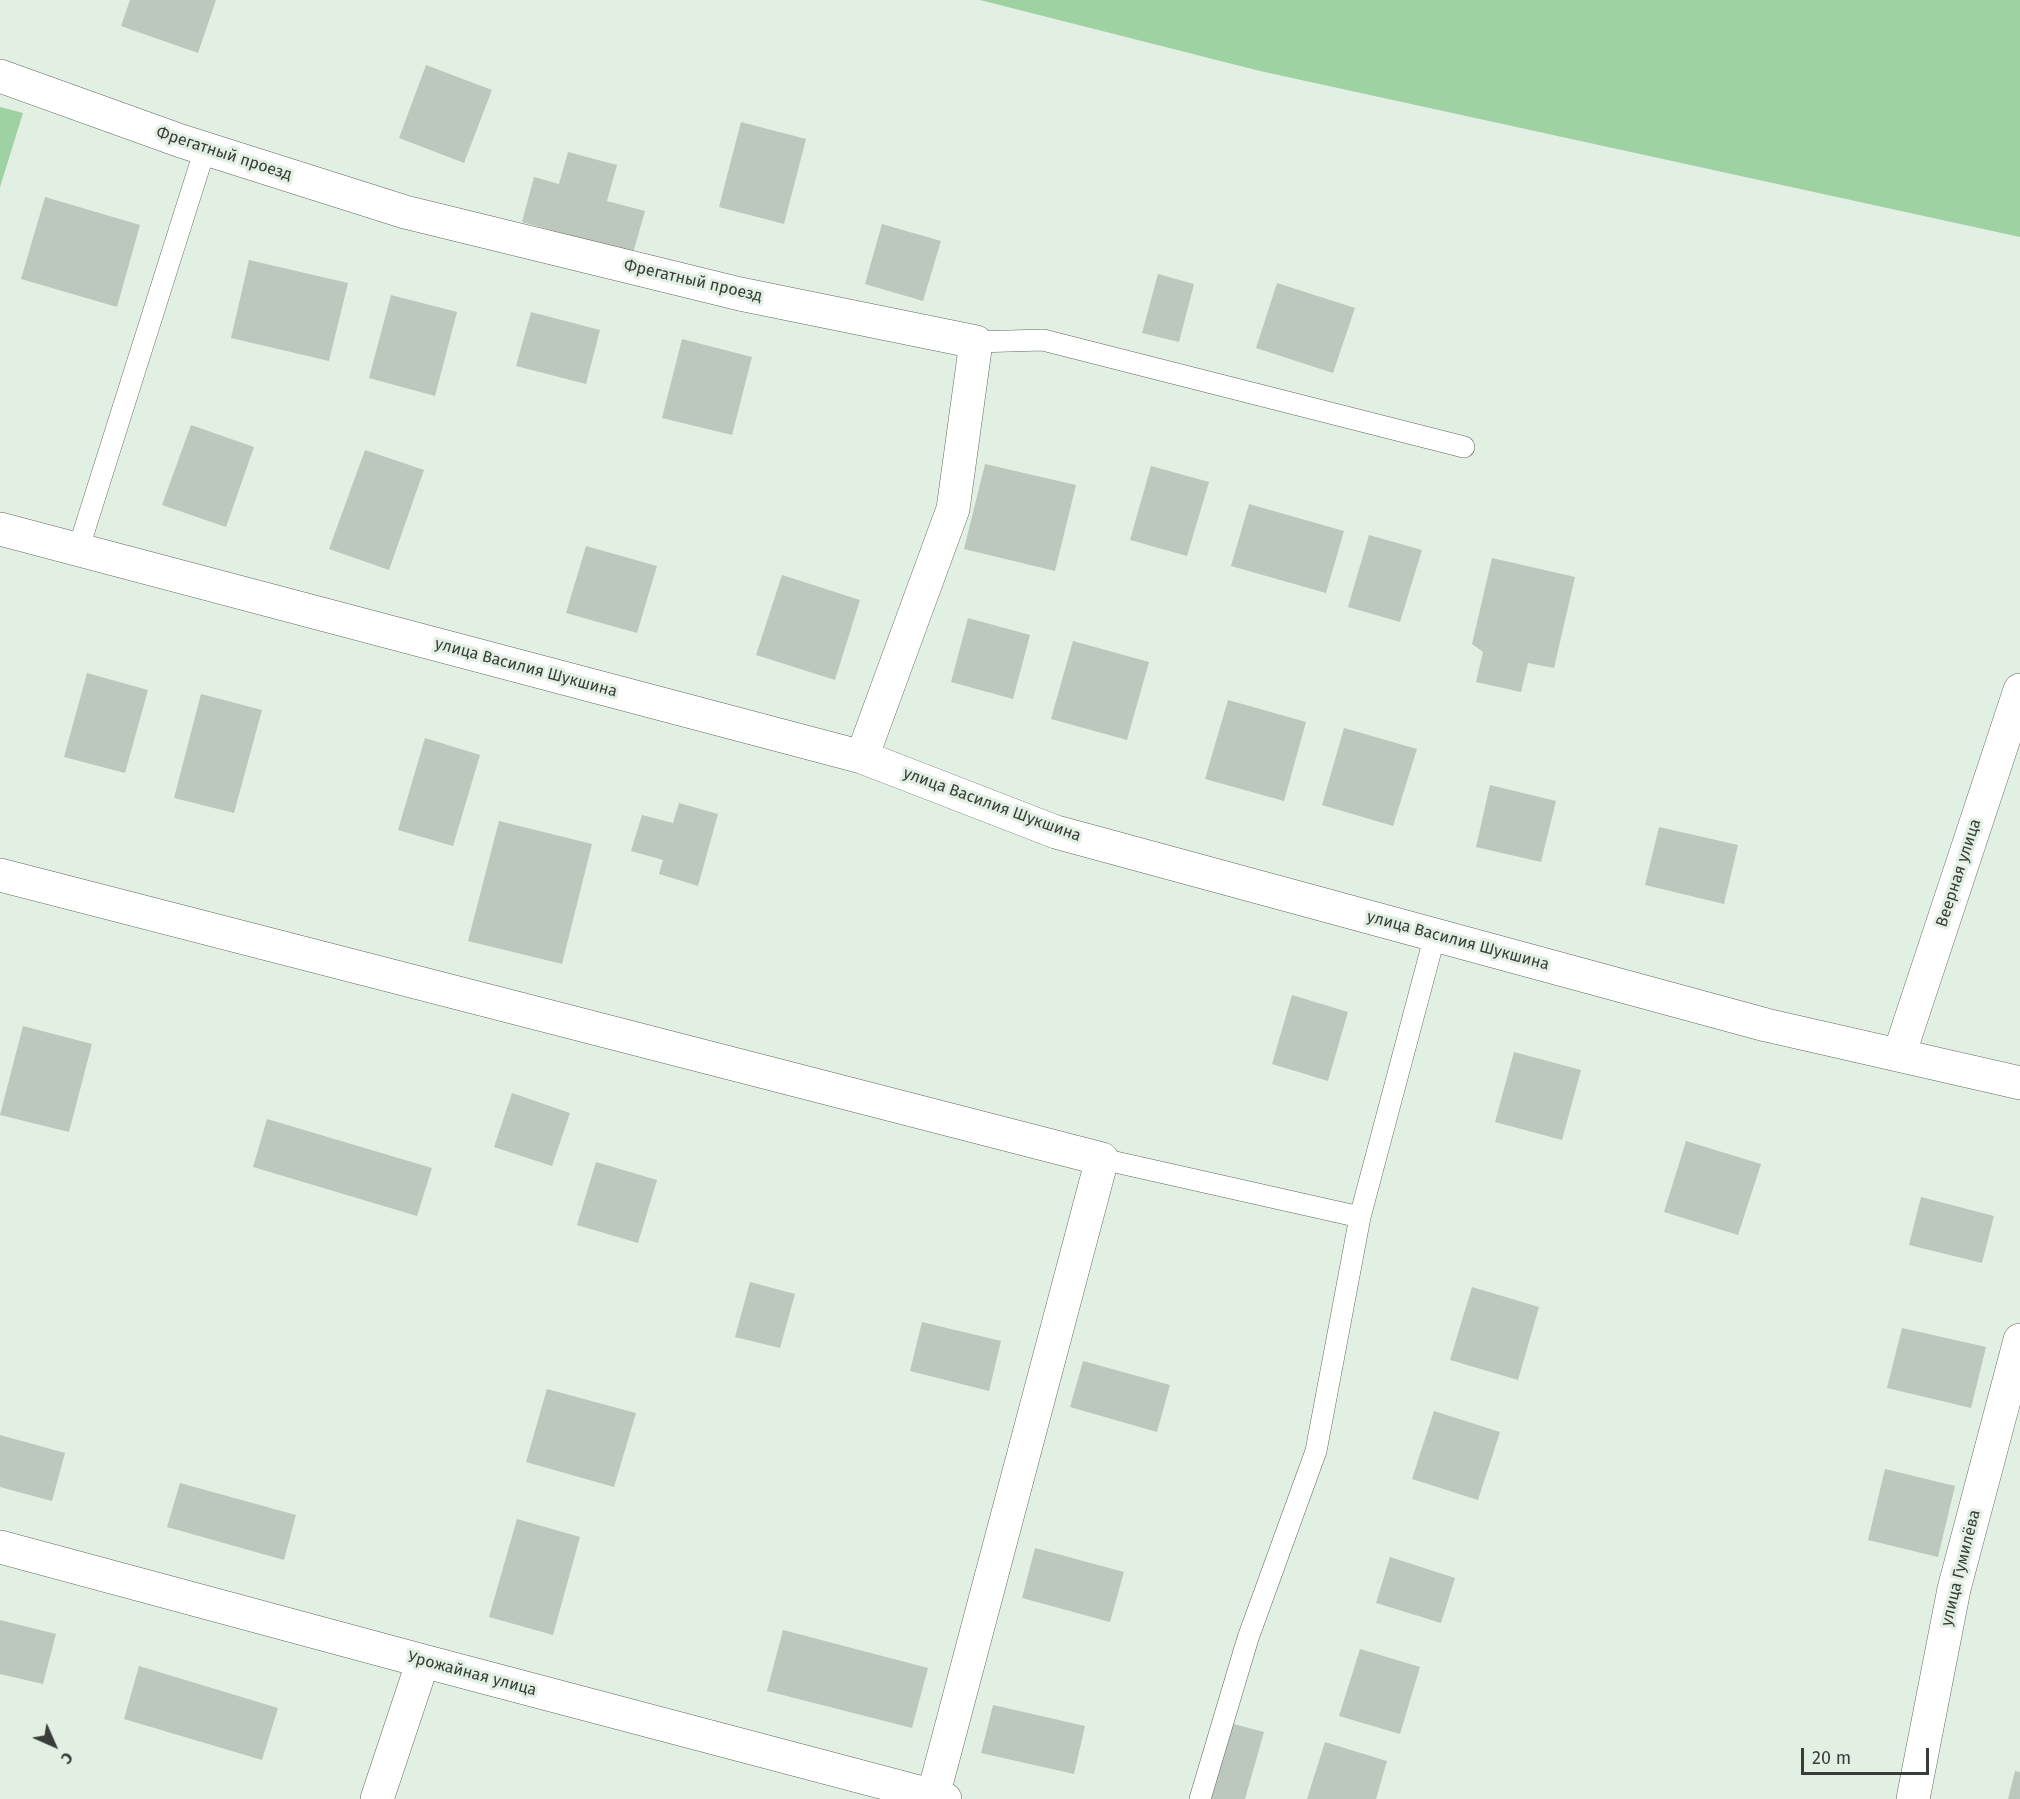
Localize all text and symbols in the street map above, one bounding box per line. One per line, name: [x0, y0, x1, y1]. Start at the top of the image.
street label: Фрегатный проезд: [154, 123, 294, 185]
street label: Фрегатный проезд: [622, 256, 764, 306]
street label: улица Василия Шукшина: [433, 634, 619, 702]
street label: улица Василия Шукшина: [900, 764, 1084, 846]
street label: Веерная улица: [1932, 817, 1986, 929]
street label: улица Василия Шукшина: [1365, 907, 1551, 975]
street label: улица Гумилёва: [1937, 1508, 1985, 1628]
street label: Урожайная улица: [405, 1648, 539, 1700]
north arrow: [24, 1715, 84, 1775]
scale bar: [1804, 1736, 1932, 1774]
text: 20 m: [1812, 1747, 1851, 1769]
text: С: [57, 1748, 77, 1768]

